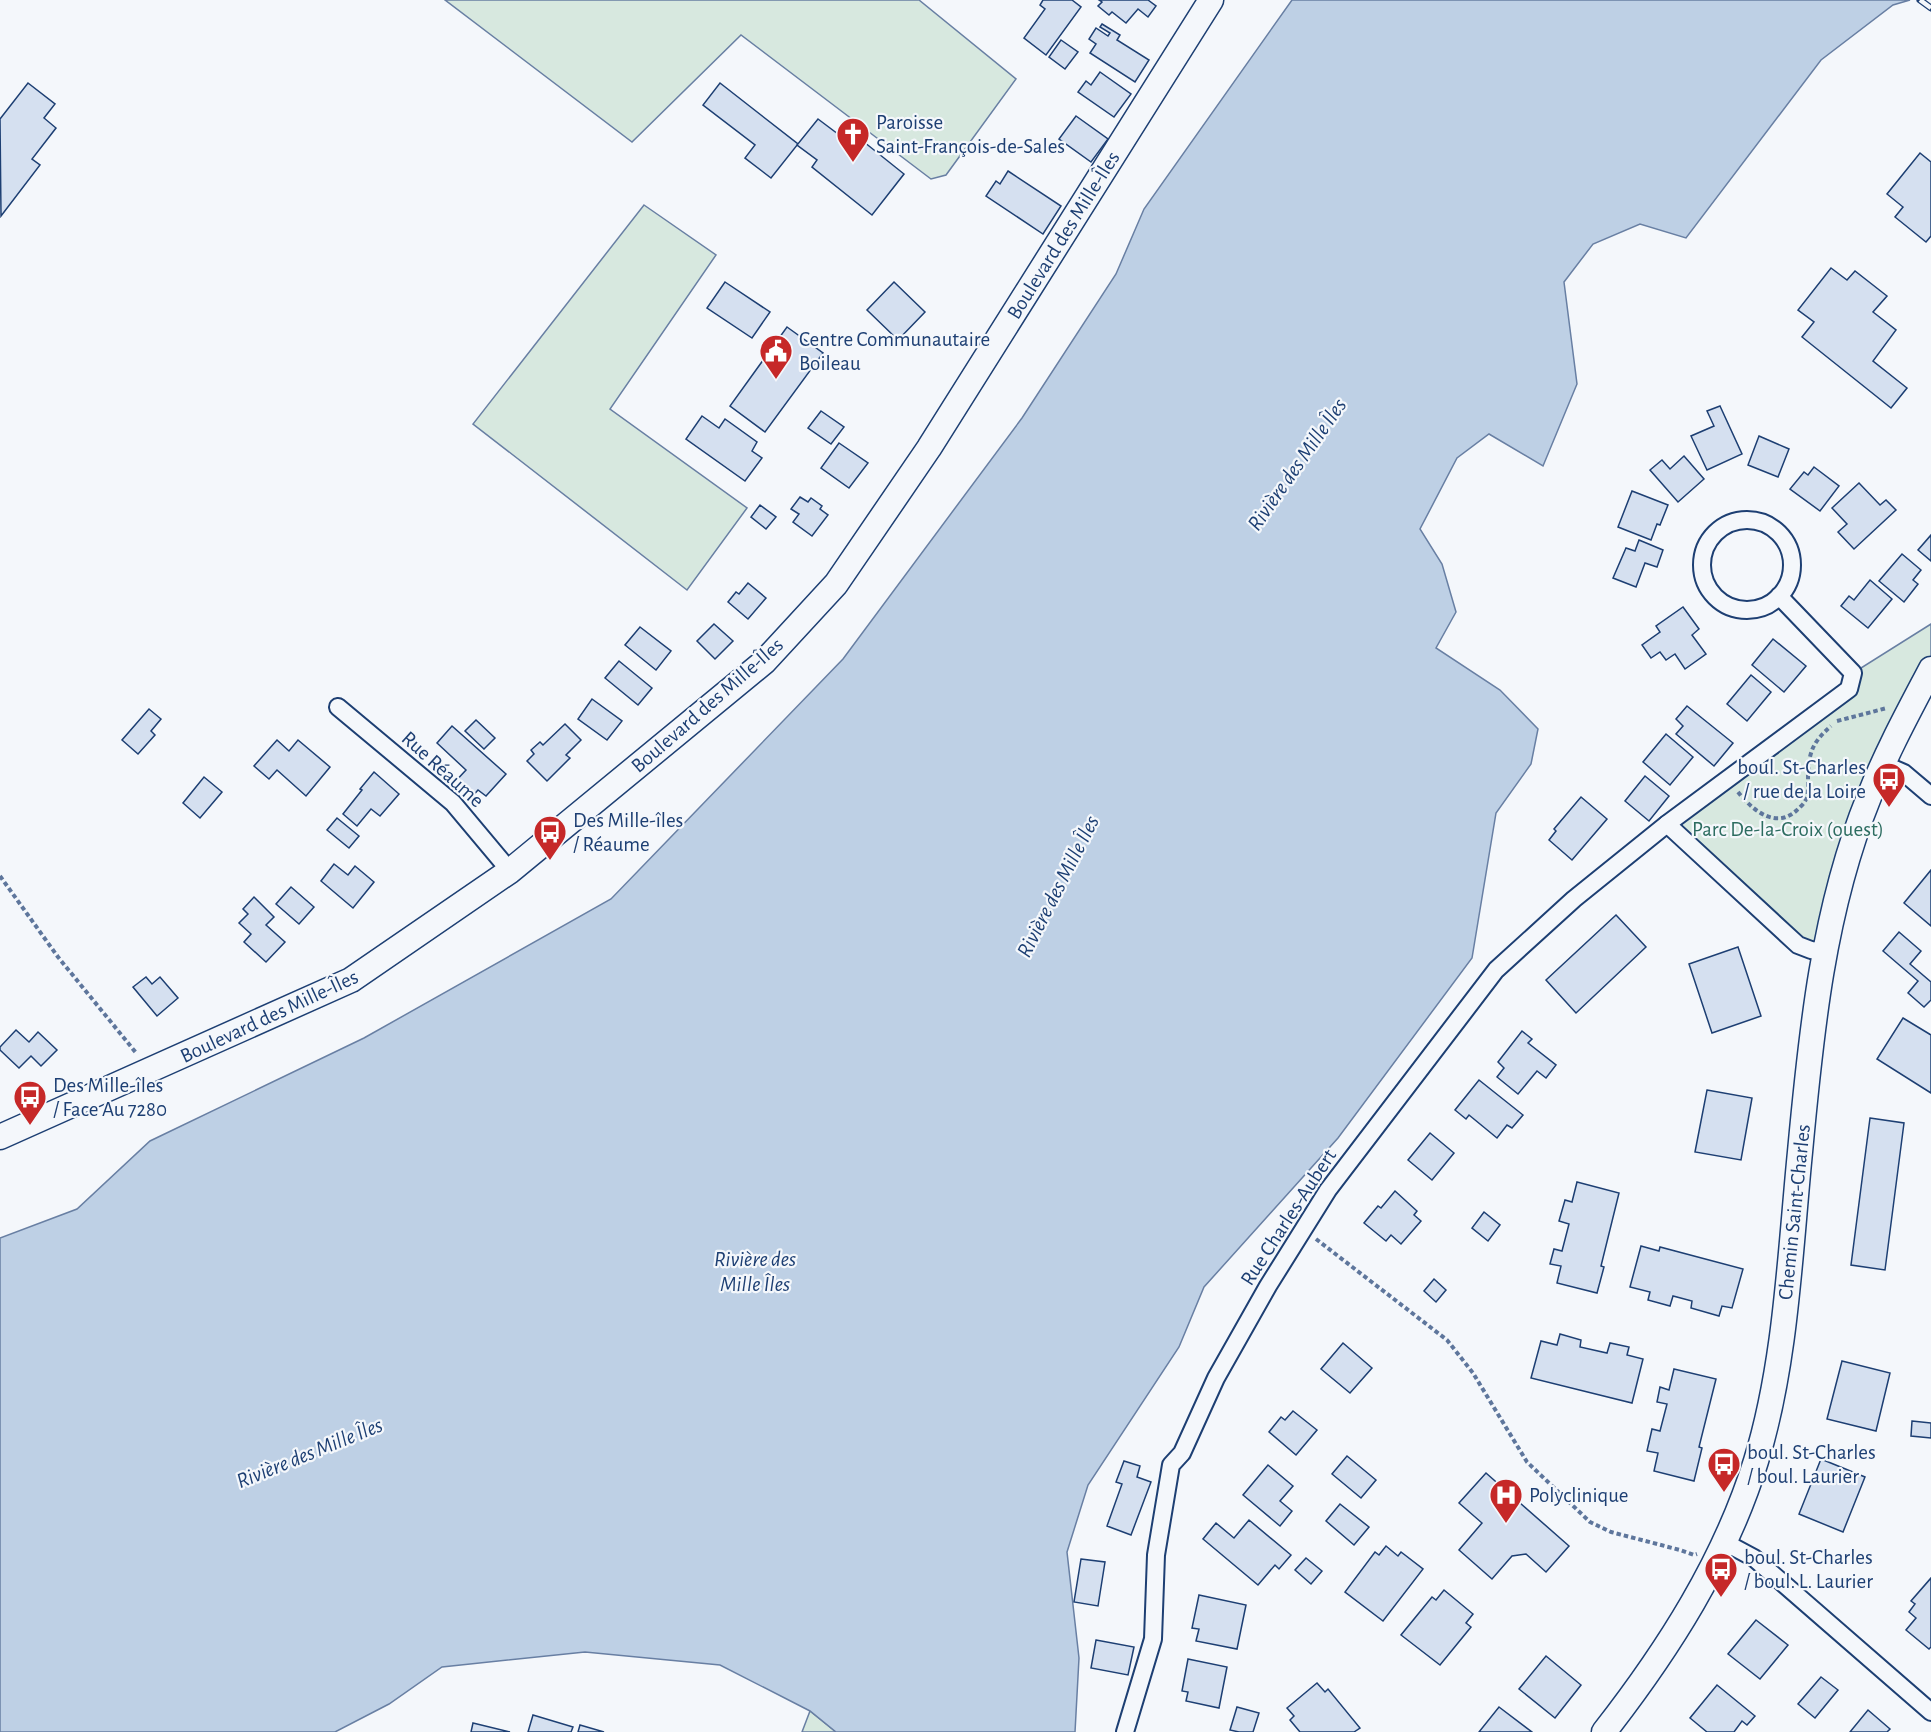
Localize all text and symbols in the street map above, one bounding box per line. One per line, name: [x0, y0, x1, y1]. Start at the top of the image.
place label: Paroisse Saint-François-de-Sales: [876, 112, 1065, 157]
church icon: Paroisse Saint-François-de-Sales: [835, 116, 871, 163]
street label: Boulevard des Mille-Îles: [1002, 147, 1124, 323]
place label: Centre Communautaire Boileau: [799, 329, 990, 374]
public building icon: Centre Communautaire Boileau: [758, 333, 794, 380]
water label: Rivière des Mille Îles: [1243, 395, 1350, 535]
street label: Boulevard des Mille-Îles: [626, 632, 787, 777]
street label: Rue Réaume: [398, 727, 488, 811]
place label: boul. St-Charles / rue de la Loire: [1737, 757, 1866, 802]
bus stop icon: boul. St-Charles / rue de la Loire: [1871, 761, 1907, 808]
place label: Des Mille-îles / Réaume: [573, 810, 683, 855]
water label: Rivière des Mille Îles: [1013, 812, 1103, 961]
bus stop icon: Des Mille-îles / Réaume: [532, 814, 568, 861]
park label: Parc De-la-Croix (ouest): [1692, 819, 1884, 840]
street label: Boulevard des Mille-Îles: [176, 964, 361, 1067]
place label: Des Mille-îles / Face Au 7280: [53, 1075, 167, 1120]
bus stop icon: Des Mille-îles / Face Au 7280: [12, 1079, 48, 1126]
street label: Chemin Saint-Charles: [1775, 1123, 1814, 1301]
street label: Rue Charles-Aubert: [1237, 1145, 1340, 1289]
water label: Rivière des Mille Îles: [714, 1248, 796, 1295]
water label: Rivière des Mille Îles: [233, 1414, 386, 1492]
place label: boul. St-Charles / boul. Laurier: [1747, 1442, 1876, 1487]
bus stop icon: boul. St-Charles / boul. Laurier: [1706, 1446, 1742, 1493]
hospital icon: Polyclinique: [1488, 1477, 1524, 1524]
place label: Polyclinique: [1529, 1485, 1629, 1506]
place label: boul. St-Charles / boul. L. Laurier: [1744, 1547, 1873, 1592]
bus stop icon: boul. St-Charles / boul. L. Laurier: [1703, 1551, 1739, 1598]

